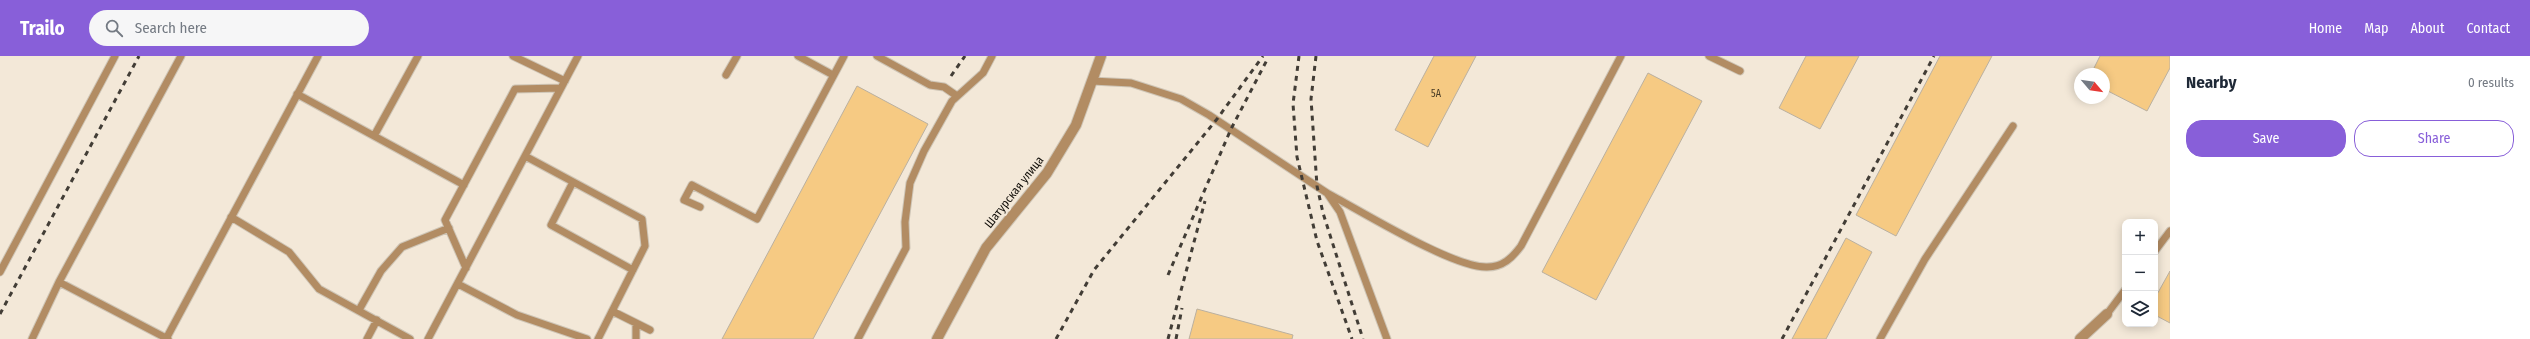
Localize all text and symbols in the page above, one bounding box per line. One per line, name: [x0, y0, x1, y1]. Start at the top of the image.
search box: [89, 10, 369, 46]
text: Trailo: [20, 17, 65, 40]
icon: search: [103, 17, 125, 39]
text: Search here: [135, 19, 207, 37]
text: Home: [2309, 20, 2342, 37]
text: Map: [2364, 20, 2388, 37]
text: About: [2410, 20, 2445, 37]
text: Contact: [2467, 20, 2510, 37]
north arrow: [2074, 68, 2110, 104]
text: Nearby: [2186, 72, 2237, 93]
text: 0 results: [2468, 75, 2514, 90]
house number: 5А: [1431, 88, 1442, 100]
button: Save: [2186, 120, 2346, 157]
button: Share: [2354, 120, 2514, 157]
street label: Шатурская улица: [982, 153, 1047, 231]
map controls: [2122, 219, 2158, 327]
button: +: [2122, 219, 2158, 255]
button: −: [2122, 255, 2158, 291]
button: layers: [2122, 291, 2158, 327]

